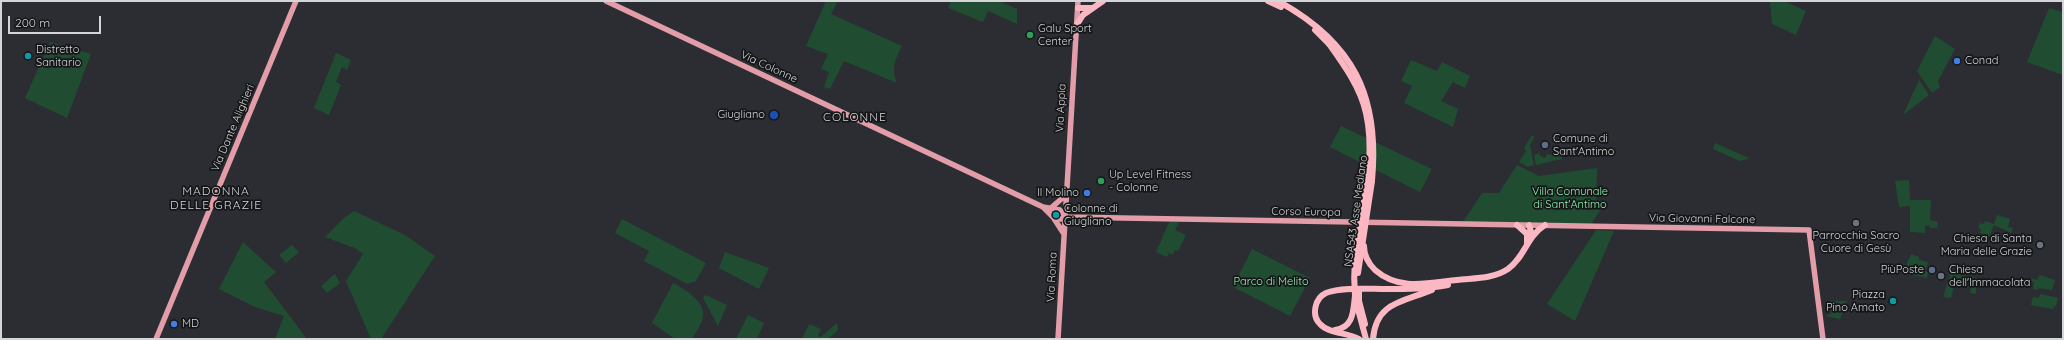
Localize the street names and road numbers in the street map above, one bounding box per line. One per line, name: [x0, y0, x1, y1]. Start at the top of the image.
street label: Via Colonne: [738, 48, 800, 86]
street label: Via Dante Alighieri: [209, 82, 257, 174]
street label: Via Appia: [1053, 83, 1069, 133]
street label: NSA543 Asse Mediano: [1342, 154, 1370, 268]
street label: Corso Europa: [1271, 205, 1341, 219]
street label: Via Giovanni Falcone: [1649, 211, 1755, 227]
street label: Via Roma: [1044, 252, 1060, 302]

